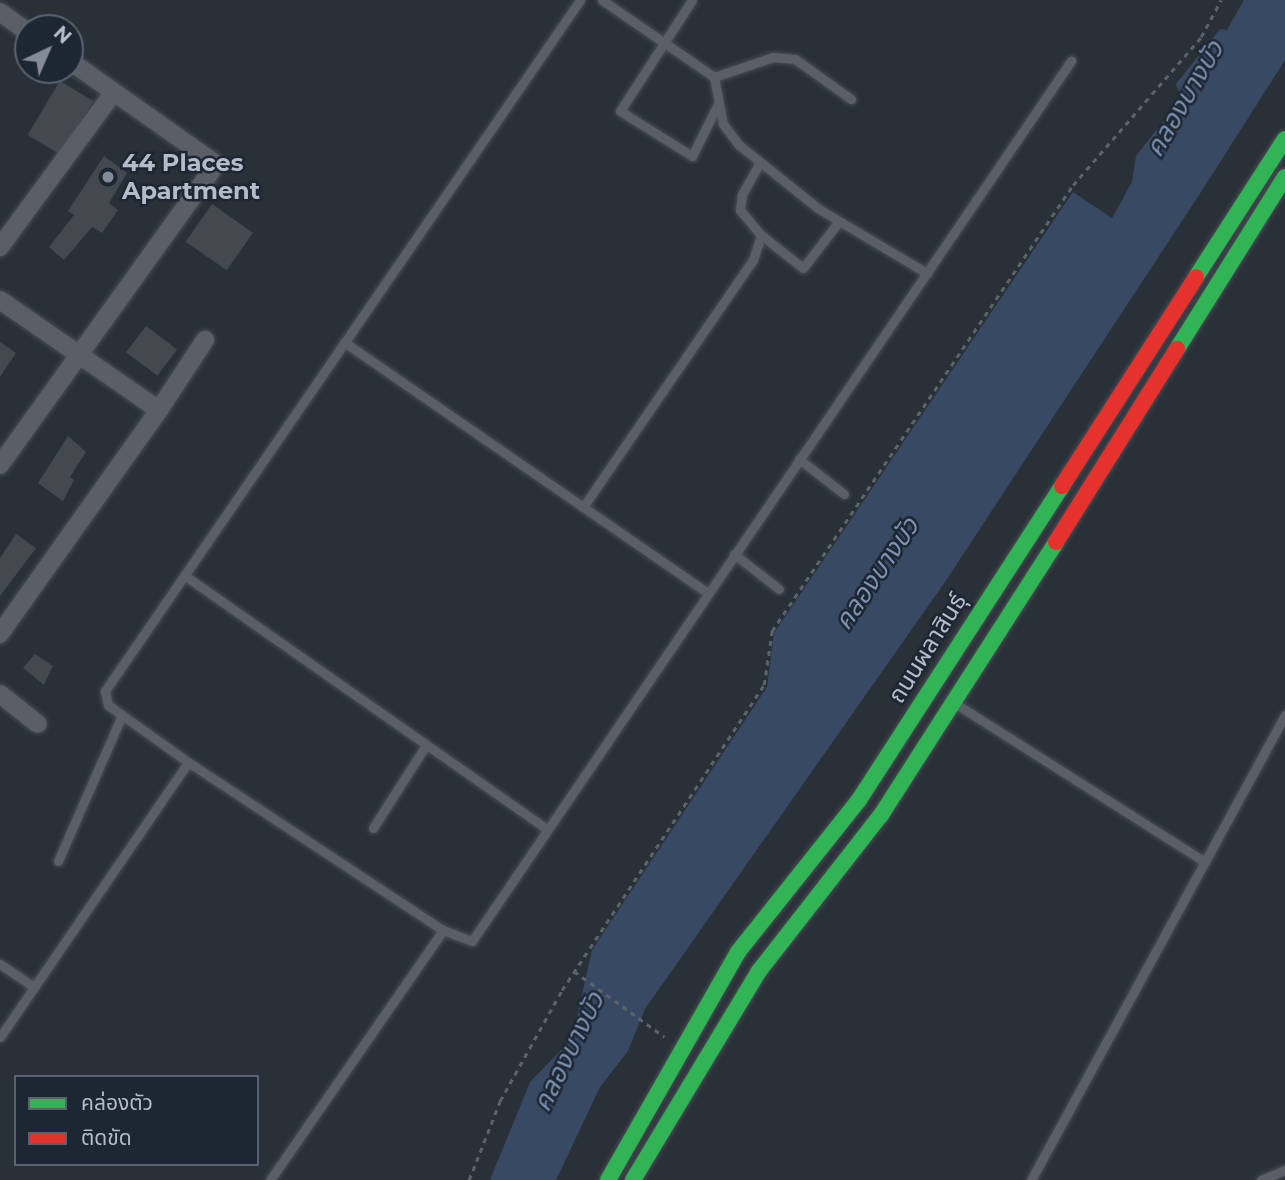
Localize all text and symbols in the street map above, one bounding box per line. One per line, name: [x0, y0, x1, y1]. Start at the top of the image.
north arrow: [14, 14, 84, 84]
text: N: [49, 21, 76, 49]
water label: คลองบางบัว: [1139, 36, 1231, 162]
place label: 44 Places Apartment: [122, 149, 260, 205]
marker: 44 Places Apartment: [100, 169, 116, 185]
water label: คลองบางบัว: [828, 512, 926, 636]
street label: ถนนผลาสินธุ์: [882, 588, 972, 708]
water label: คลองบางบัว: [527, 987, 611, 1117]
legend: [14, 1075, 259, 1166]
text: คล่องตัว: [81, 1090, 153, 1115]
text: ติดขัด: [81, 1125, 132, 1150]

